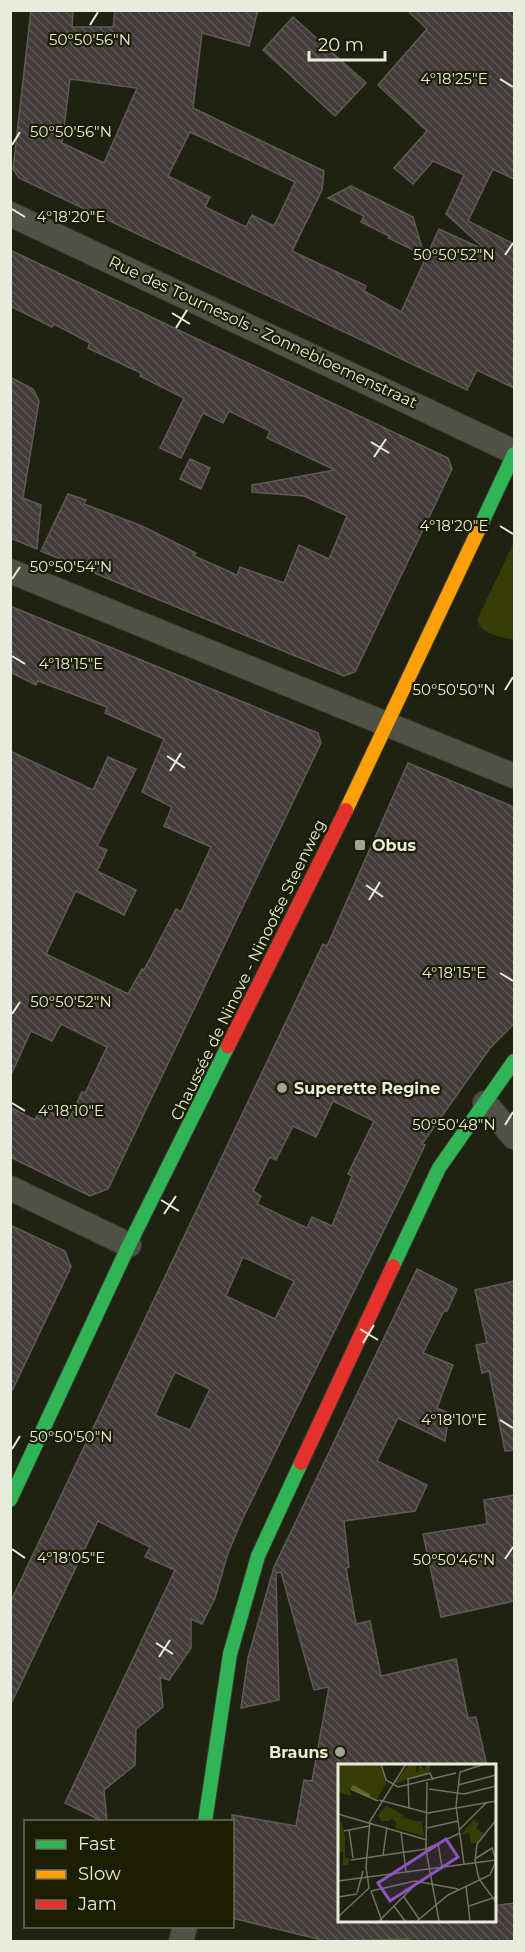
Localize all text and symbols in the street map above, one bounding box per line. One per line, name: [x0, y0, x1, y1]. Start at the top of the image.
scale bar: [309, 24, 386, 62]
text: 50°50'56"N: [49, 30, 131, 49]
text: 20 m: [318, 34, 364, 56]
text: 4°18'25"E: [420, 69, 488, 88]
text: 50°50'56"N: [30, 122, 112, 141]
text: 4°18'20"E: [37, 207, 105, 226]
text: 50°50'52"N: [413, 245, 495, 264]
street label: Rue des Tournesols - Zonnebloemenstraat: [106, 252, 421, 412]
text: 4°18'20"E: [420, 516, 488, 535]
text: 50°50'54"N: [30, 557, 112, 576]
text: 4°18'15"E: [39, 654, 103, 673]
text: 50°50'50"N: [413, 680, 495, 699]
street label: Chaussée de Ninove - Ninoofse Steenweg: [167, 816, 329, 1124]
place label: Obus: [372, 836, 417, 855]
marker: Obus: [353, 838, 367, 852]
text: 4°18'15"E: [422, 963, 486, 982]
text: 50°50'52"N: [30, 992, 112, 1011]
place label: Superette Regine: [294, 1079, 440, 1098]
marker: Superette Regine: [275, 1081, 289, 1095]
text: 4°18'10"E: [38, 1101, 104, 1120]
text: 50°50'48"N: [412, 1115, 496, 1134]
text: 4°18'10"E: [421, 1410, 487, 1429]
text: 50°50'50"N: [30, 1427, 112, 1446]
text: 4°18'05"E: [37, 1548, 105, 1567]
text: 50°50'46"N: [413, 1550, 495, 1569]
place label: Brauns: [269, 1743, 328, 1762]
marker: Brauns: [333, 1745, 347, 1759]
inset map: [338, 1764, 495, 1922]
legend: [24, 1820, 234, 1928]
text: Fast: [78, 1833, 116, 1855]
text: Slow: [78, 1863, 121, 1885]
text: Jam: [77, 1893, 117, 1915]

